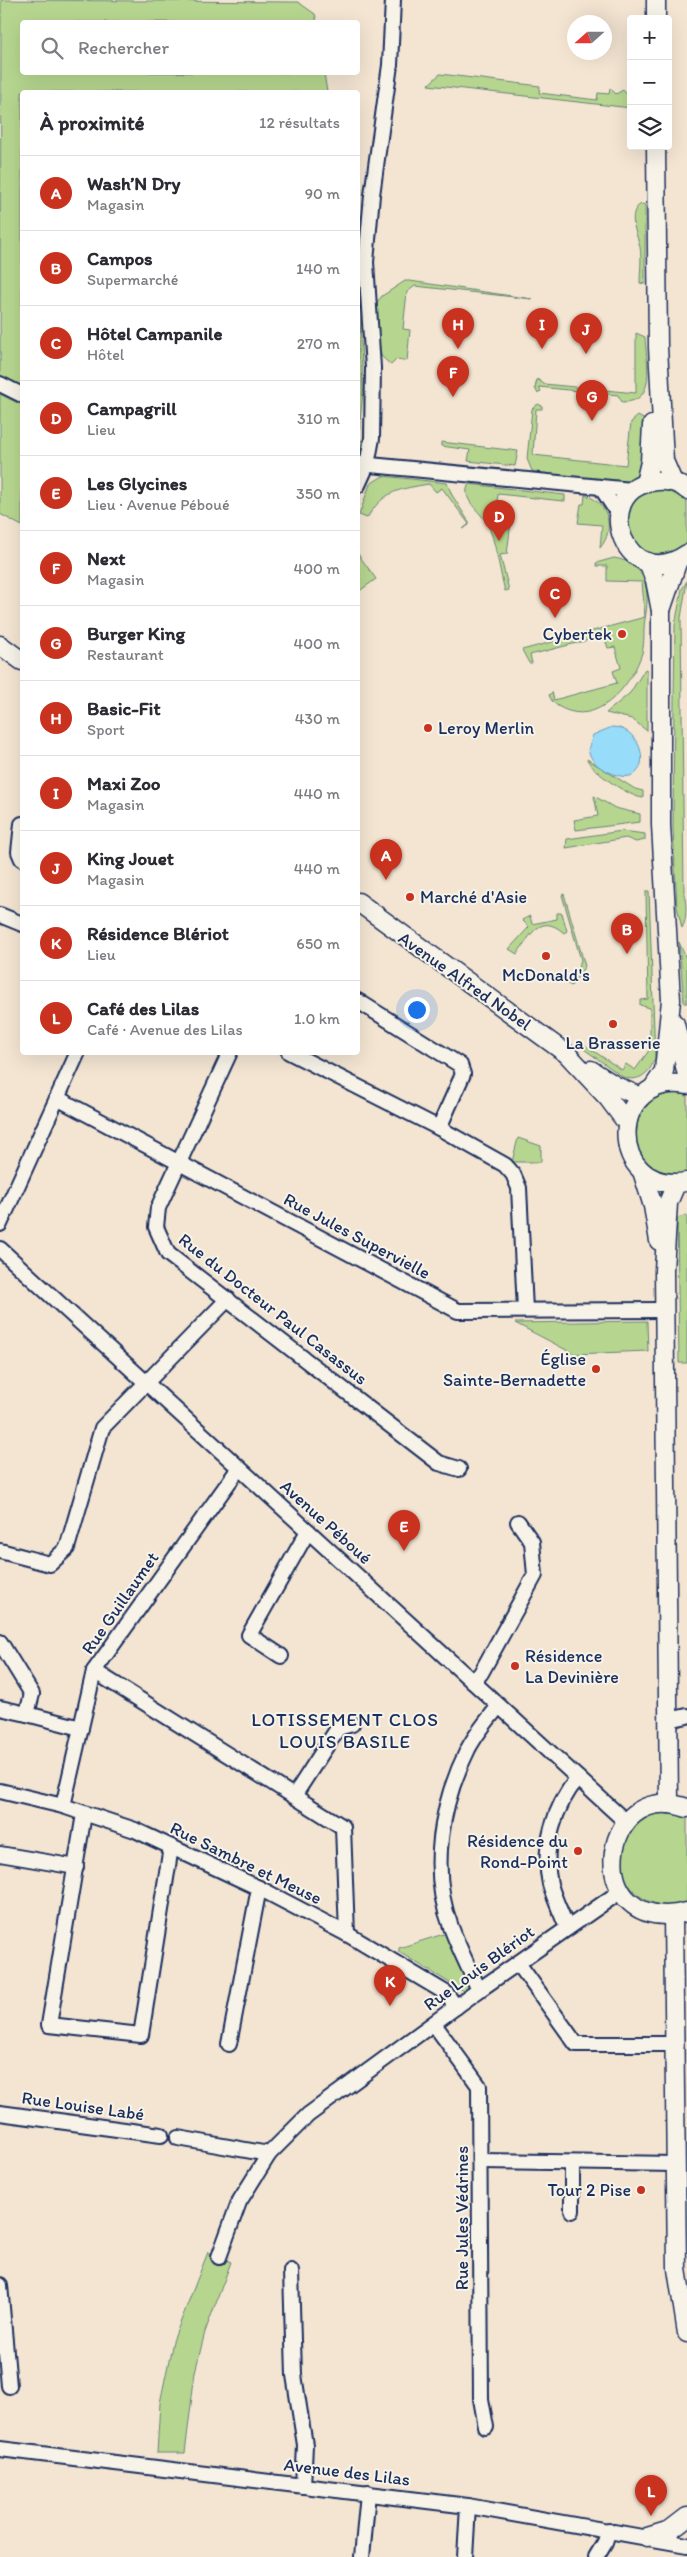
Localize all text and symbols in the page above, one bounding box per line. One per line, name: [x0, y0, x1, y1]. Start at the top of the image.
north arrow: [567, 15, 612, 60]
map controls: [627, 15, 672, 150]
button: +: [627, 15, 672, 60]
search box: [20, 20, 360, 75]
icon: search: [38, 34, 66, 62]
text: Rechercher: [78, 36, 169, 59]
button: −: [627, 60, 672, 105]
button: layers: [627, 105, 672, 150]
text: À proximité: [40, 110, 145, 135]
text: 12 résultats: [259, 113, 340, 132]
text: Wash’N Dry: [87, 172, 180, 195]
text: A: [51, 184, 61, 203]
text: 90 m: [305, 184, 340, 203]
text: Magasin: [87, 195, 144, 214]
text: Campos: [87, 247, 153, 270]
text: B: [51, 259, 61, 278]
text: 140 m: [296, 259, 340, 278]
text: Supermarché: [87, 270, 179, 289]
pin: H: [442, 308, 474, 349]
pin: I: [526, 308, 558, 349]
pin: J: [570, 313, 602, 354]
text: Hôtel Campanile: [87, 322, 223, 345]
text: C: [51, 334, 61, 353]
text: 270 m: [297, 334, 340, 353]
text: Hôtel: [87, 345, 124, 364]
pin: F: [437, 356, 469, 397]
pin: G: [576, 380, 608, 421]
text: Campagrill: [87, 397, 177, 420]
text: D: [51, 409, 61, 428]
text: 310 m: [297, 409, 340, 428]
text: Lieu: [87, 420, 116, 439]
text: Les Glycines: [87, 472, 187, 495]
text: E: [52, 484, 60, 503]
text: 350 m: [296, 484, 340, 503]
text: Lieu · Avenue Péboué: [87, 495, 230, 514]
pin: D: [483, 500, 515, 541]
text: Next: [87, 547, 125, 570]
text: F: [52, 559, 60, 578]
text: 400 m: [294, 559, 340, 578]
text: Magasin: [87, 570, 144, 589]
pin: C: [539, 577, 571, 618]
text: Burger King: [87, 622, 185, 645]
place label: Cybertek: [543, 623, 612, 645]
marker: Cybertek: [616, 628, 628, 640]
text: G: [50, 634, 62, 653]
text: 400 m: [294, 634, 340, 653]
text: Restaurant: [87, 645, 164, 664]
text: Basic-Fit: [87, 697, 161, 720]
text: H: [50, 709, 62, 728]
text: 430 m: [295, 709, 340, 728]
place label: Leroy Merlin: [438, 717, 535, 739]
text: Sport: [87, 720, 125, 739]
marker: Leroy Merlin: [422, 722, 434, 734]
text: Maxi Zoo: [87, 772, 161, 795]
text: I: [53, 784, 59, 803]
text: 440 m: [294, 784, 340, 803]
text: Magasin: [87, 795, 144, 814]
pin: A: [370, 839, 402, 880]
text: King Jouet: [87, 847, 174, 870]
text: J: [52, 859, 60, 878]
text: 440 m: [294, 859, 340, 878]
text: Magasin: [87, 870, 144, 889]
place label: Marché d'Asie: [420, 886, 527, 908]
marker: Marché d'Asie: [404, 891, 416, 903]
pin: B: [611, 913, 643, 954]
text: Résidence Blériot: [87, 922, 229, 945]
street label: Avenue Alfred Nobel: [394, 927, 536, 1035]
text: K: [51, 934, 61, 953]
text: 650 m: [296, 934, 340, 953]
text: Lieu: [87, 945, 116, 964]
marker: McDonald's: [540, 950, 552, 962]
place label: McDonald's: [502, 964, 590, 986]
text: Café des Lilas: [87, 997, 199, 1020]
your location: [404, 997, 430, 1023]
text: L: [52, 1009, 60, 1028]
text: 1.0 km: [294, 1009, 340, 1028]
marker: La Brasserie: [607, 1018, 619, 1030]
text: Café · Avenue des Lilas: [87, 1020, 243, 1039]
place label: La Brasserie: [566, 1032, 661, 1054]
street label: Rue Jules Supervielle: [280, 1188, 434, 1284]
street label: Rue du Docteur Paul Casassus: [174, 1228, 372, 1390]
place label: Église Sainte-Bernadette: [443, 1348, 586, 1391]
marker: Église Sainte-Bernadette: [590, 1363, 602, 1375]
street label: Avenue Péboué: [276, 1475, 376, 1569]
pin: E: [388, 1510, 420, 1551]
street label: Rue Guillaumet: [77, 1547, 164, 1658]
place label: Résidence La Devinière: [525, 1645, 619, 1688]
marker: Résidence La Devinière: [509, 1660, 521, 1672]
district label: LOTISSEMENT CLOS LOUIS BASILE: [251, 1708, 439, 1753]
street label: Rue Sambre et Meuse: [167, 1817, 325, 1909]
place label: Résidence du Rond-Point: [467, 1830, 568, 1873]
marker: Résidence du Rond-Point: [572, 1845, 584, 1857]
street label: Rue Louis Blériot: [419, 1920, 539, 2016]
pin: K: [374, 1965, 406, 2006]
street label: Rue Louise Labé: [20, 2087, 146, 2125]
street label: Rue Jules Védrines: [451, 2146, 473, 2290]
place label: Tour 2 Pise: [547, 2179, 631, 2201]
marker: Tour 2 Pise: [635, 2184, 647, 2196]
street label: Avenue des Lilas: [283, 2453, 411, 2491]
pin: L: [635, 2475, 667, 2516]

